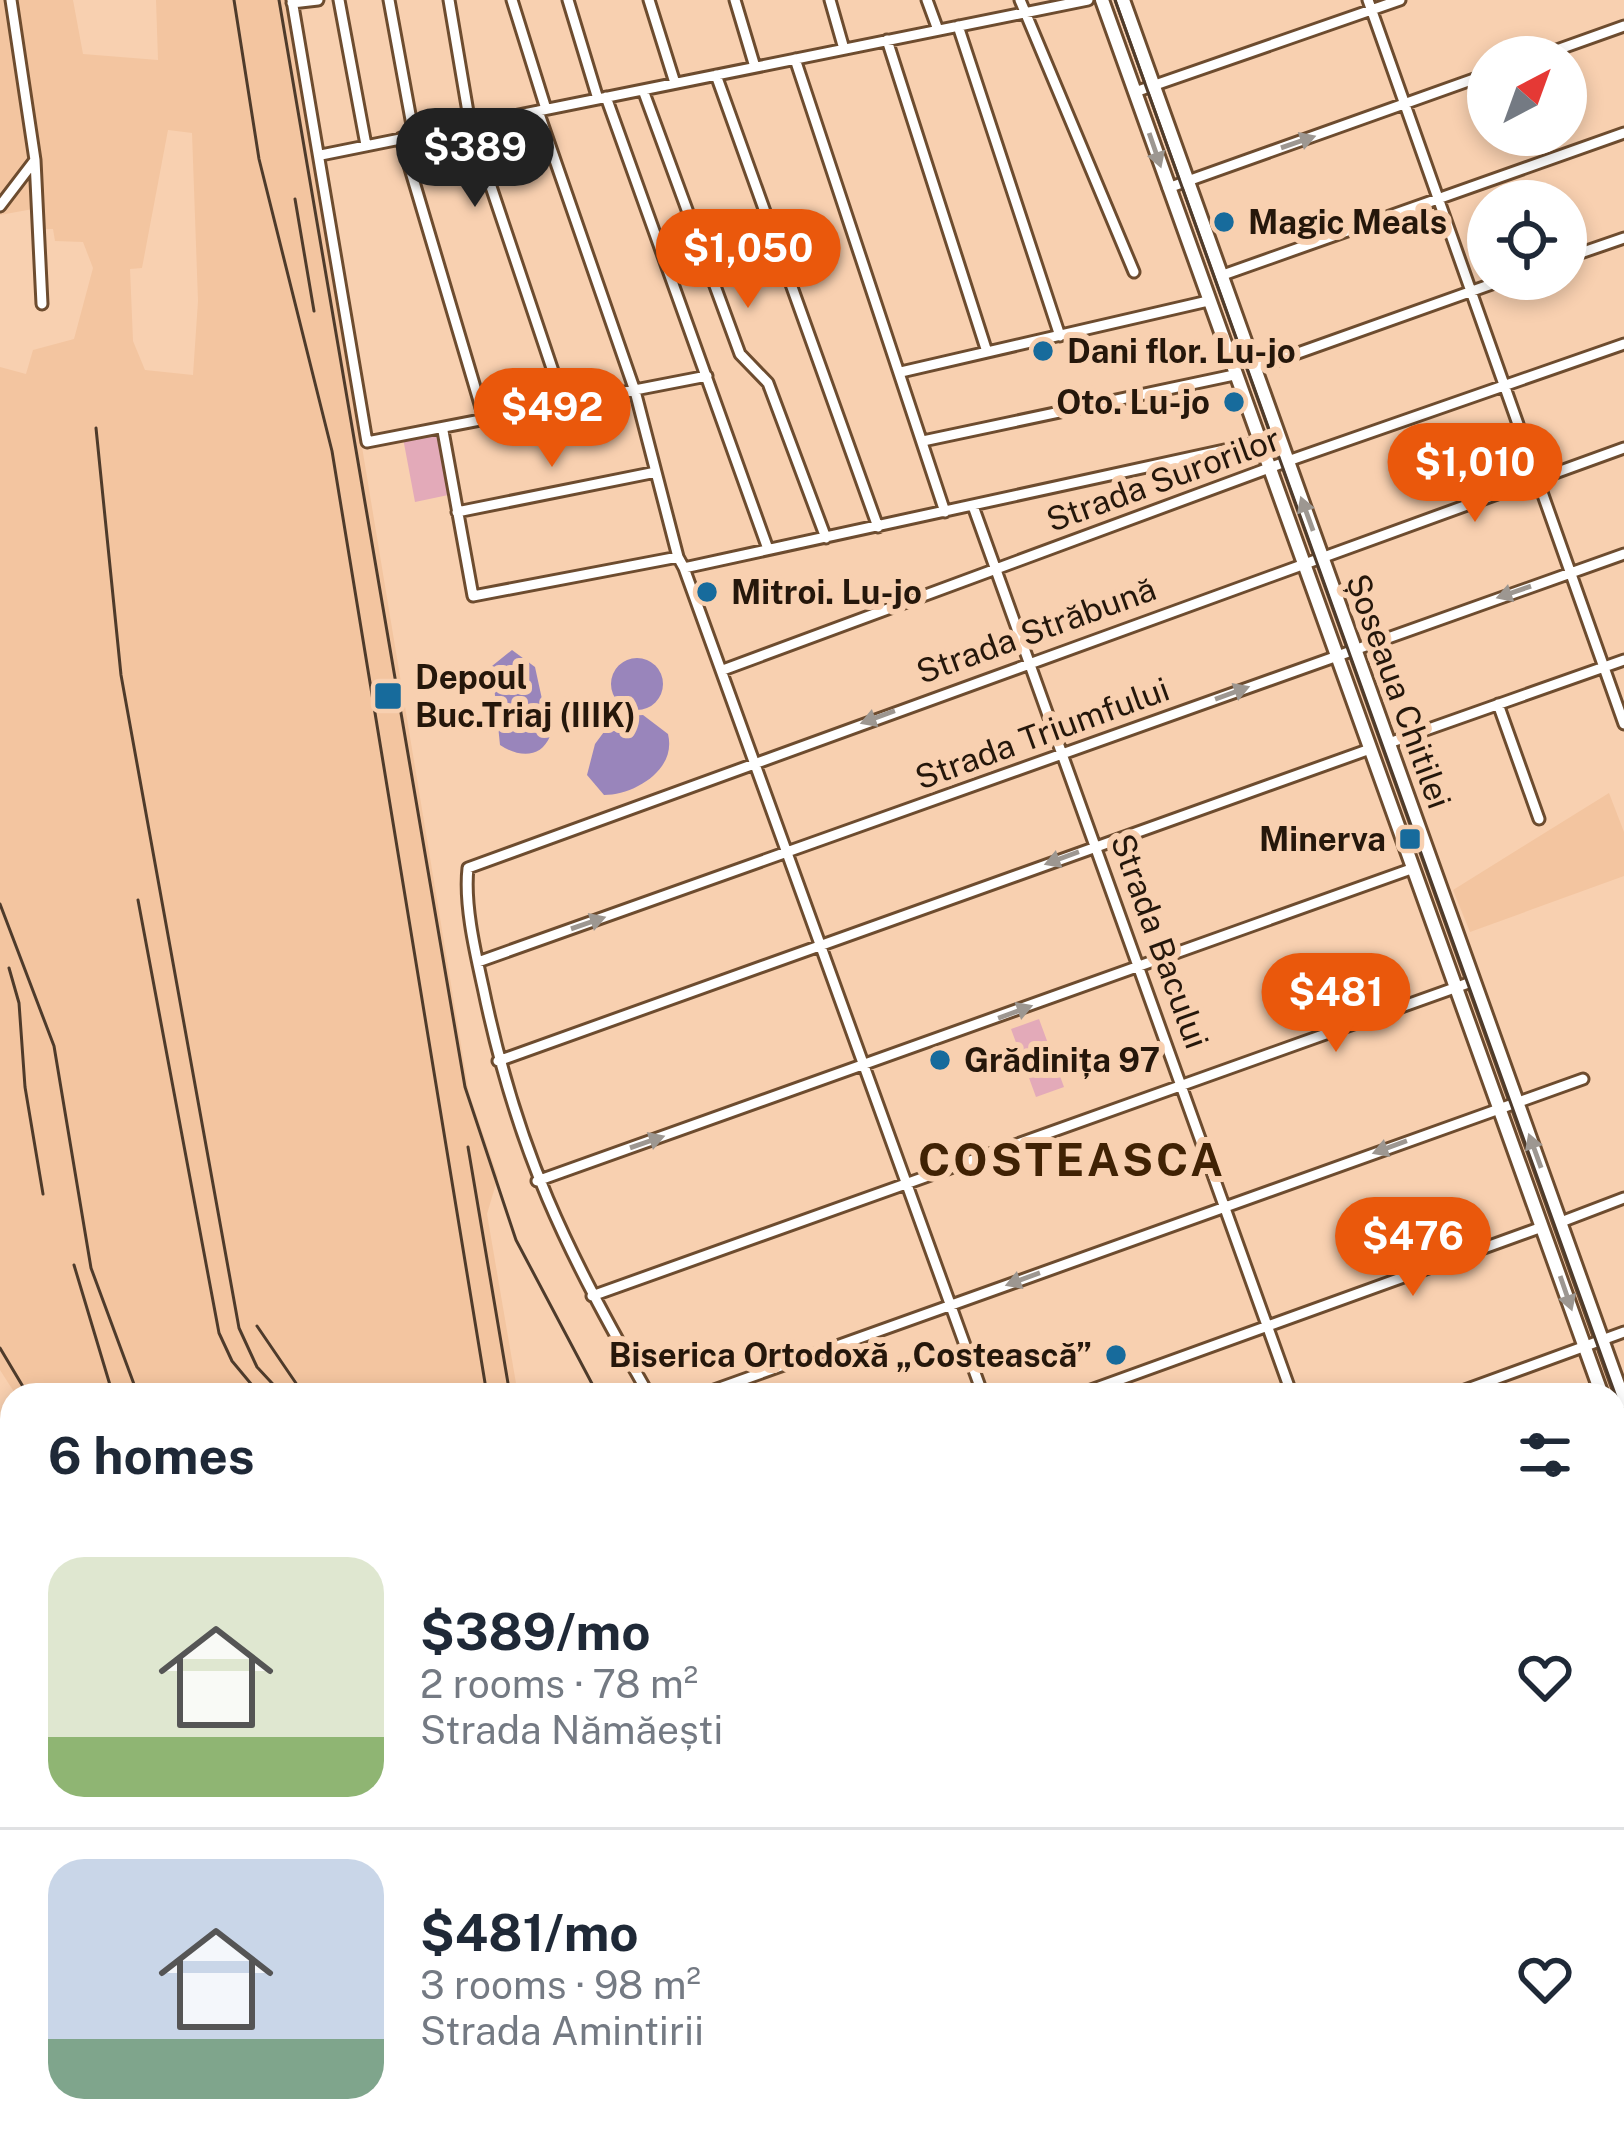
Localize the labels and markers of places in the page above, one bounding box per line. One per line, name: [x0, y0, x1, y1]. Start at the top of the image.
pin: $389: [404, 108, 546, 210]
place label: Magic Meals: [1248, 203, 1447, 241]
pin: $1,050: [650, 209, 846, 311]
marker: Magic Meals: [1211, 209, 1237, 235]
place label: Dani flor. Lu-jo: [1067, 332, 1296, 370]
marker: Dani flor. Lu-jo: [1030, 338, 1056, 364]
pin: $492: [481, 368, 623, 470]
place label: Oto. Lu-jo: [1056, 383, 1210, 421]
marker: Oto. Lu-jo: [1221, 389, 1247, 415]
pin: $1,010: [1377, 423, 1573, 525]
place label: Mitroi. Lu-jo: [731, 573, 922, 611]
marker: Mitroi. Lu-jo: [694, 579, 720, 605]
place label: Depoul Buc.Triaj (IIIK): [415, 658, 636, 734]
marker: Depoul Buc.Triaj (IIIK): [372, 680, 404, 712]
place label: Minerva: [1259, 820, 1386, 858]
marker: Minerva: [1397, 826, 1423, 852]
pin: $481: [1265, 953, 1407, 1055]
place label: Grădinița 97: [964, 1041, 1160, 1079]
marker: Grădinița 97: [927, 1047, 953, 1073]
pin: $476: [1342, 1197, 1484, 1299]
place label: Biserica Ortodoxă „Costească”: [609, 1336, 1092, 1374]
marker: Biserica Ortodoxă „Costească”: [1103, 1342, 1129, 1368]

